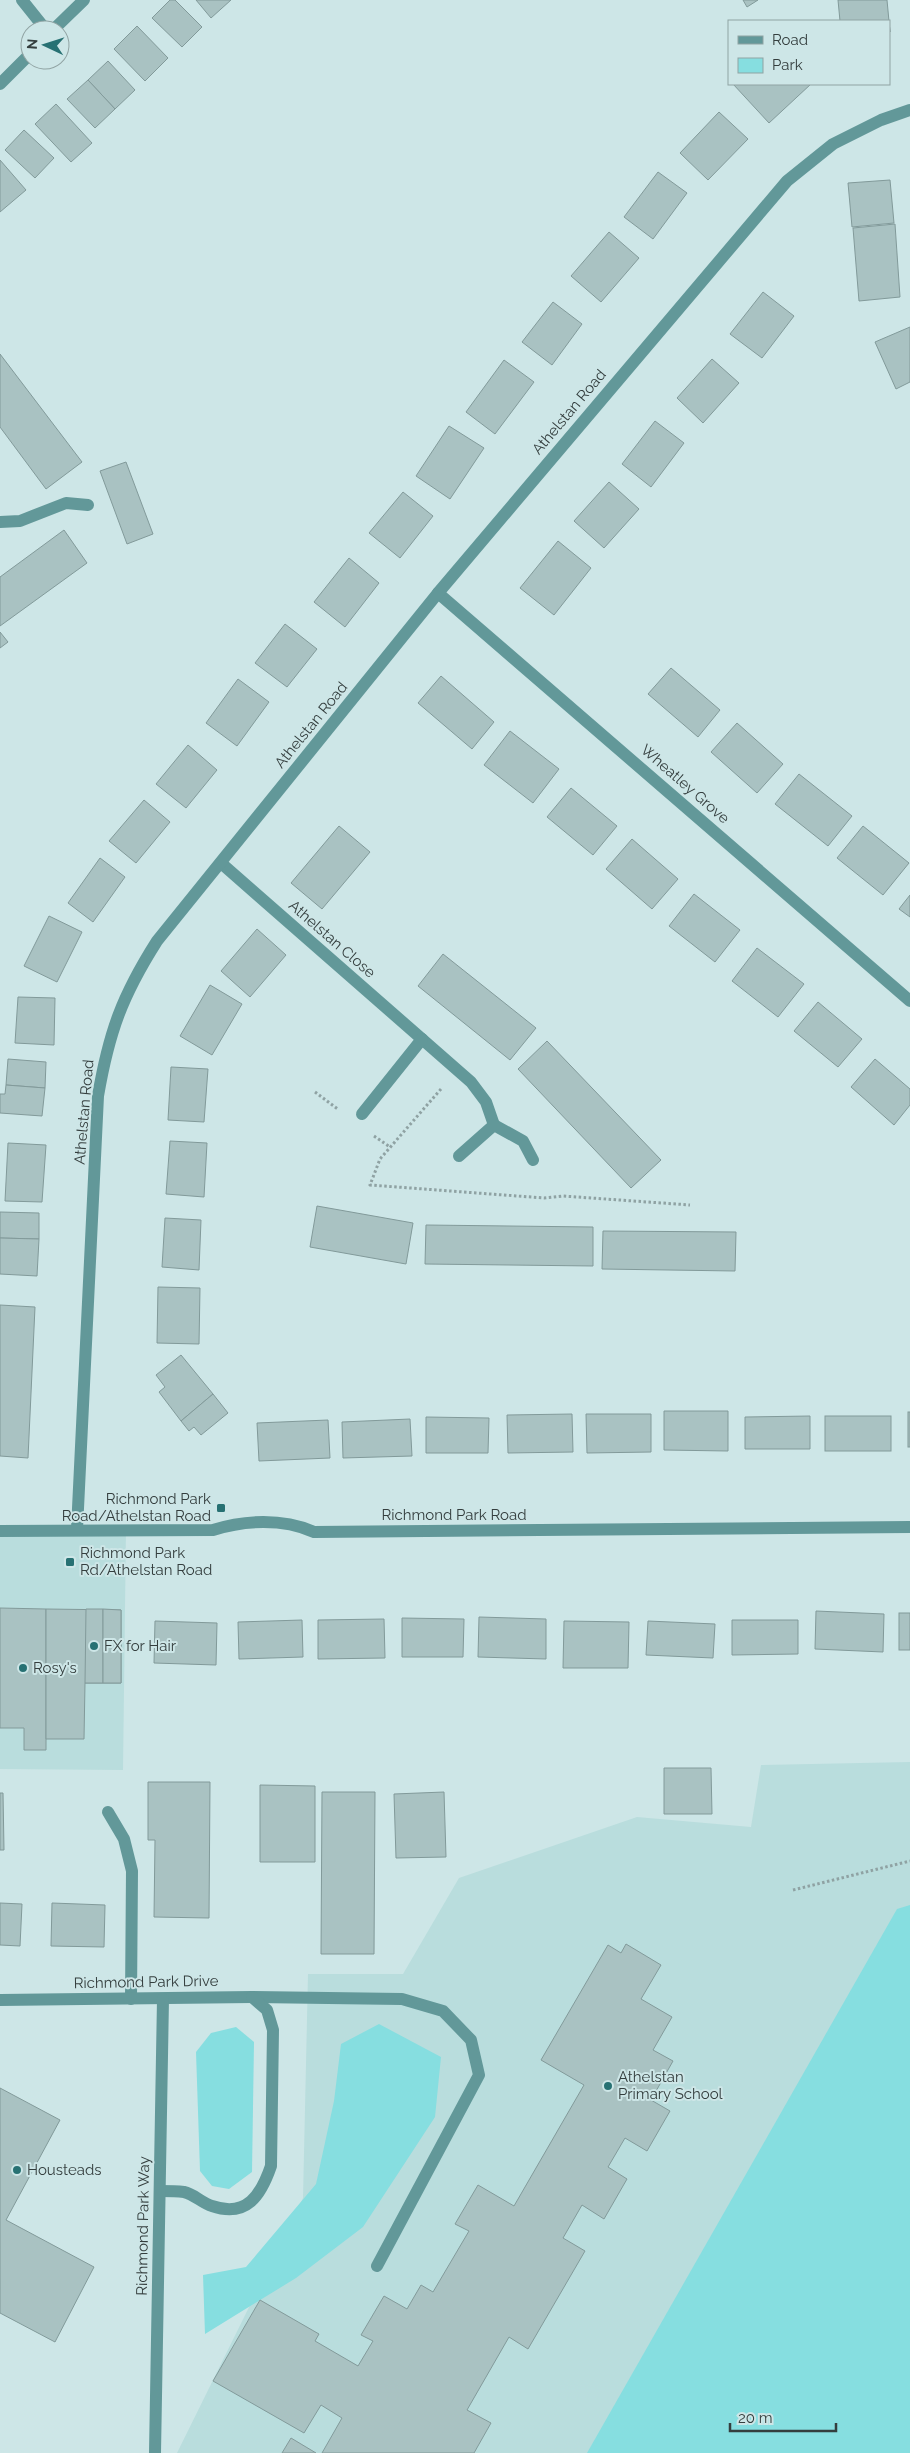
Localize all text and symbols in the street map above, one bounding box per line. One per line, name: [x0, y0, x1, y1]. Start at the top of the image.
north arrow: [20, 20, 70, 70]
legend: [728, 20, 890, 85]
text: Road: [772, 31, 808, 49]
text: N: [24, 38, 40, 50]
text: Park: [772, 56, 803, 74]
street label: Athelstan Road: [528, 366, 610, 458]
street label: Athelstan Road: [271, 678, 351, 772]
street label: Wheatley Grove: [637, 741, 733, 828]
street label: Athelstan Close: [285, 897, 379, 982]
street label: Athelstan Road: [70, 1059, 98, 1165]
place label: Richmond Park Road/Athelstan Road: [62, 1490, 211, 1525]
marker: Richmond Park Road/Athelstan Road: [215, 1502, 227, 1514]
street label: Richmond Park Road: [381, 1506, 527, 1524]
place label: Richmond Park Rd/Athelstan Road: [80, 1544, 212, 1579]
marker: Richmond Park Rd/Athelstan Road: [64, 1556, 76, 1568]
place label: FX for Hair: [104, 1637, 177, 1655]
marker: FX for Hair: [88, 1640, 100, 1652]
place label: Rosy's: [33, 1659, 77, 1677]
marker: Rosy's: [17, 1662, 29, 1674]
street label: Richmond Park Drive: [73, 1972, 219, 1992]
place label: Athelstan Primary School: [618, 2068, 724, 2103]
marker: Athelstan Primary School: [602, 2080, 614, 2092]
street label: Richmond Park Way: [133, 2156, 153, 2296]
place label: Housteads: [27, 2161, 101, 2179]
marker: Housteads: [11, 2164, 23, 2176]
scale bar: [730, 2400, 836, 2432]
text: 20 m: [738, 2409, 773, 2427]

